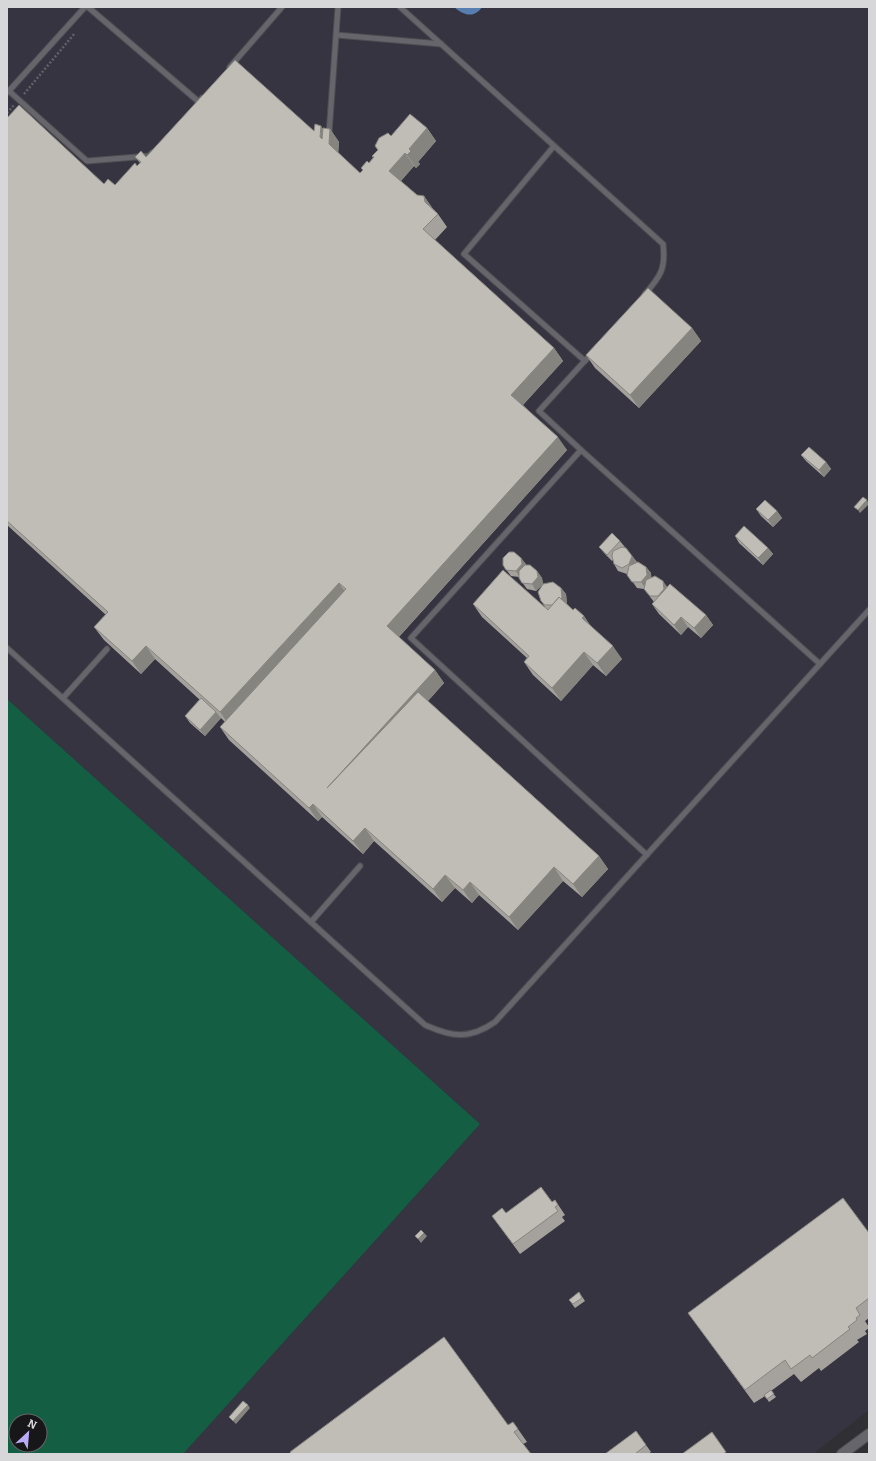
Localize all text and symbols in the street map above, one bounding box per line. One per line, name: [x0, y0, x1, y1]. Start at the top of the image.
north arrow: [8, 1413, 48, 1453]
text: N: [25, 1417, 39, 1432]

